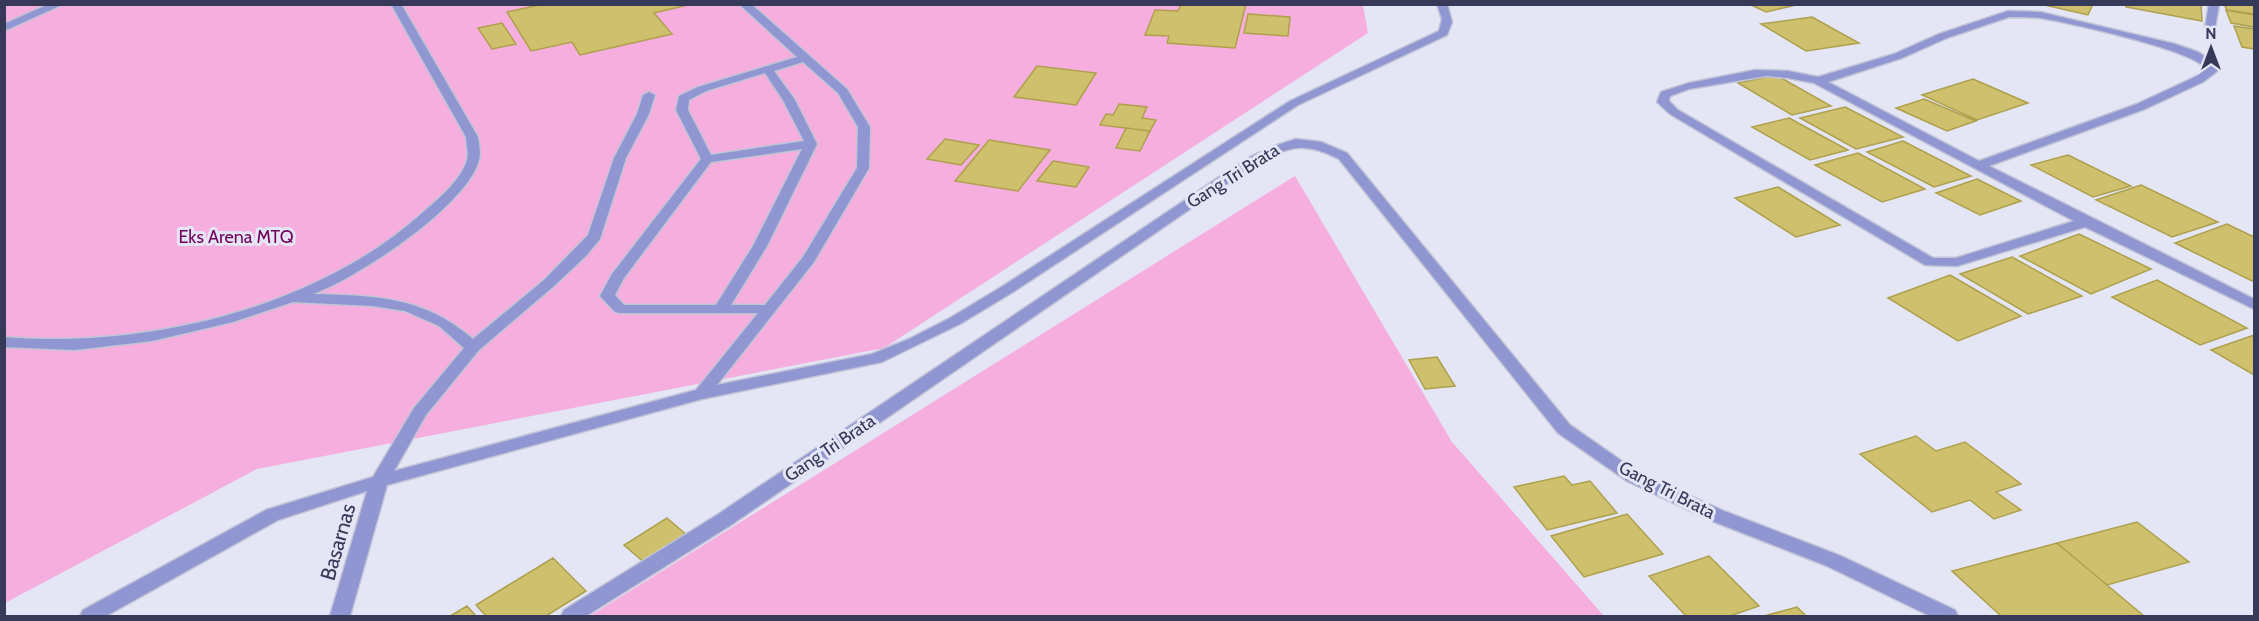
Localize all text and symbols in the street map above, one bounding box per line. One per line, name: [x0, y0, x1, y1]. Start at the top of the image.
north arrow: [2181, 18, 2241, 78]
text: N: [2205, 24, 2217, 43]
street label: Gang Tri Brata: [1183, 139, 1284, 213]
park label: Eks Arena MTQ: [178, 226, 294, 248]
street label: Gang Tri Brata: [780, 409, 880, 486]
street label: Gang Tri Brata: [1615, 456, 1719, 524]
street label: Basarnas: [315, 500, 360, 583]

